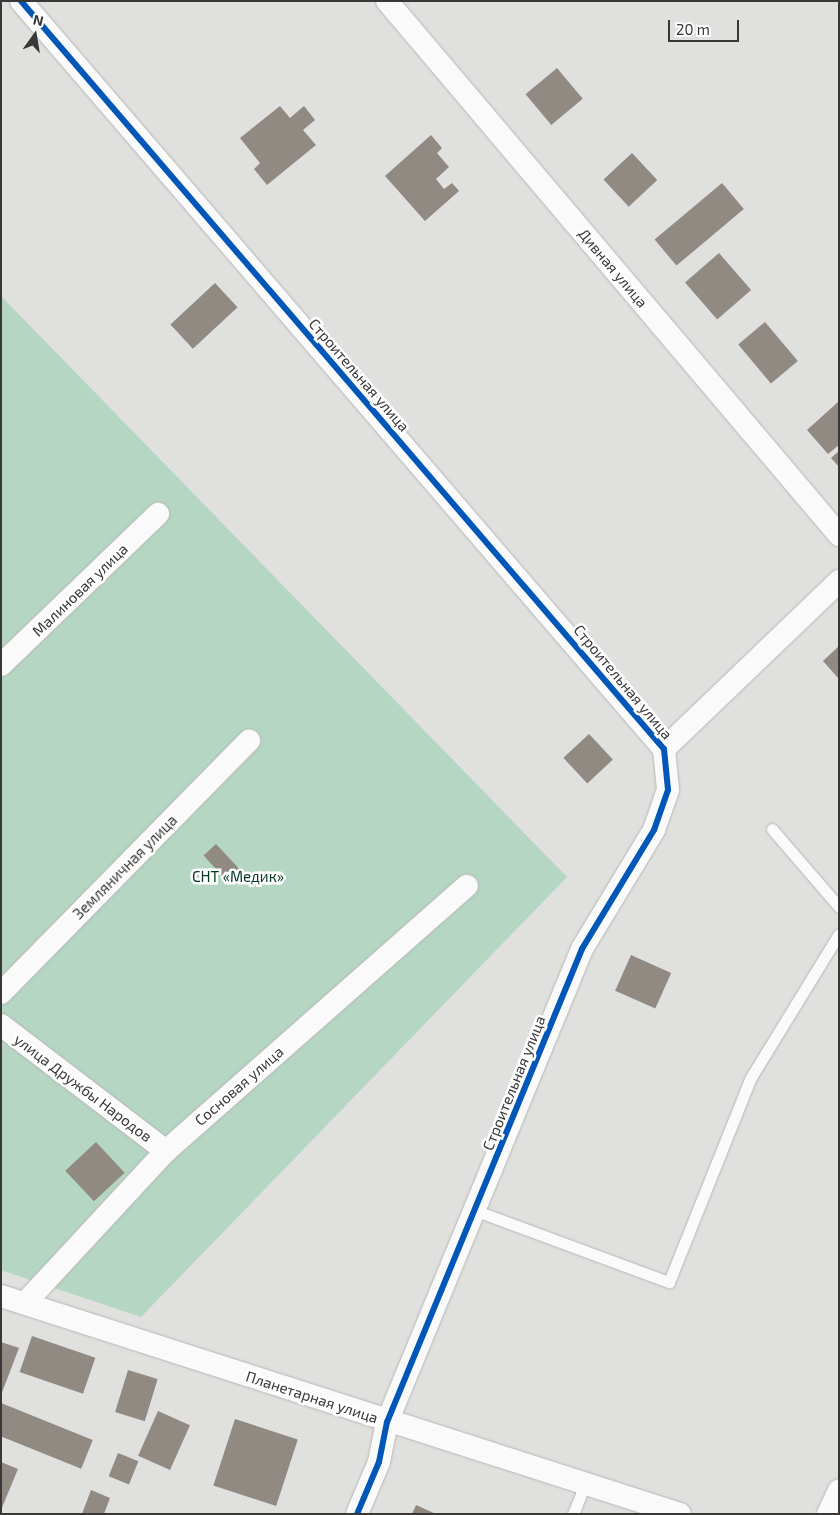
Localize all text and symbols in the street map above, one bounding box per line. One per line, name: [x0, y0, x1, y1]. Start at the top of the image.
north arrow: [10, 10, 60, 60]
text: N: [32, 10, 45, 29]
scale bar: [670, 10, 741, 42]
text: 20 m: [676, 20, 710, 38]
street label: Дивная улица: [575, 225, 651, 311]
street label: Строительная улица: [305, 315, 413, 435]
street label: Малиновая улица: [28, 540, 132, 640]
street label: Строительная улица: [570, 621, 676, 743]
street label: Земляничная улица: [69, 811, 181, 923]
park label: СНТ «Медик»: [192, 868, 284, 886]
street label: Строительная улица: [479, 1013, 549, 1153]
street label: улица Дружбы Народов: [11, 1030, 155, 1146]
street label: Сосновая улица: [191, 1043, 287, 1129]
street label: Планетарная улица: [244, 1367, 380, 1427]

